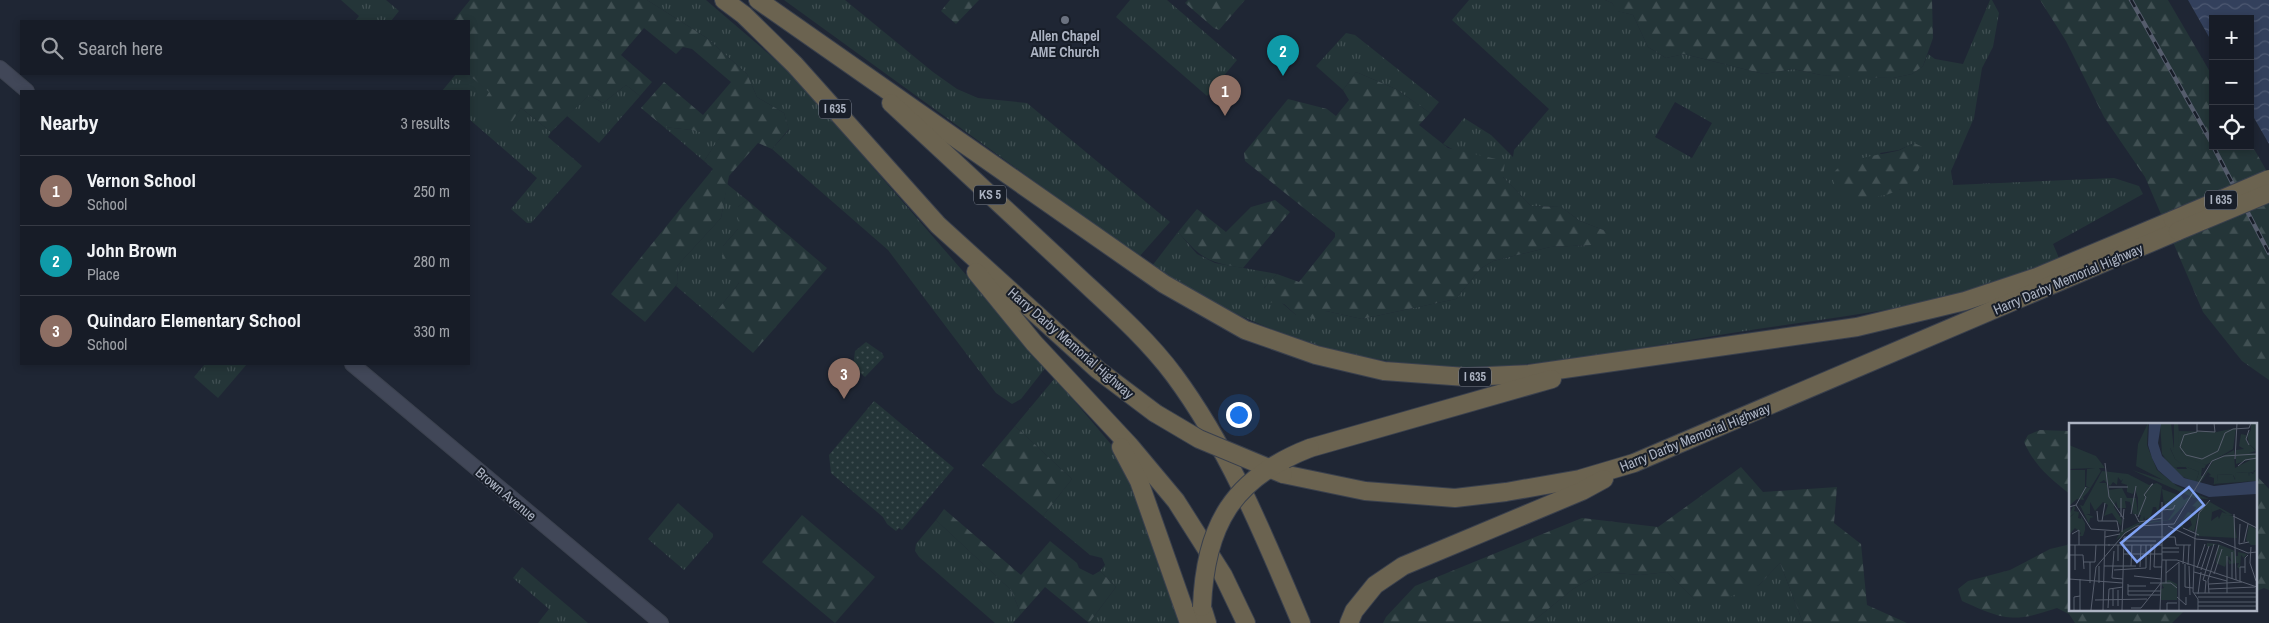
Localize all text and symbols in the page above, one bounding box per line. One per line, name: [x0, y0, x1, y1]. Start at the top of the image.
marker: Allen Chapel AME Church: [1059, 14, 1071, 26]
map controls: [2209, 15, 2254, 150]
button: +: [2209, 15, 2254, 60]
search box: [20, 20, 470, 75]
place label: Allen Chapel AME Church: [1030, 27, 1100, 61]
icon: search: [38, 34, 66, 62]
text: Search here: [78, 35, 163, 61]
pin: 2: [1267, 35, 1299, 76]
button: −: [2209, 60, 2254, 105]
pin: 1: [1209, 75, 1241, 116]
road number: I 635: [819, 100, 851, 118]
button: locate: [2209, 105, 2254, 150]
text: Nearby: [40, 108, 98, 137]
text: 3 results: [400, 112, 450, 134]
text: Vernon School: [87, 167, 196, 193]
text: 1: [52, 180, 60, 202]
text: 250 m: [414, 180, 450, 202]
road number: KS 5: [974, 186, 1006, 204]
road number: I 635: [2205, 190, 2237, 210]
text: School: [87, 193, 127, 215]
text: John Brown: [87, 237, 177, 263]
street label: Harry Darby Memorial Highway: [1990, 239, 2146, 319]
text: 2: [52, 250, 60, 272]
text: 280 m: [414, 250, 450, 272]
text: Place: [87, 263, 120, 285]
street label: Harry Darby Memorial Highway: [1004, 283, 1138, 403]
text: Quindaro Elementary School: [87, 307, 301, 333]
text: 3: [52, 320, 60, 342]
text: 330 m: [414, 320, 450, 342]
text: School: [87, 333, 127, 355]
pin: 3: [828, 358, 860, 399]
road number: I 635: [1459, 368, 1491, 387]
street label: Harry Darby Memorial Highway: [1617, 398, 1773, 475]
your location: [1226, 402, 1252, 428]
inset map: [2069, 423, 2256, 610]
street label: Brown Avenue: [472, 463, 540, 525]

